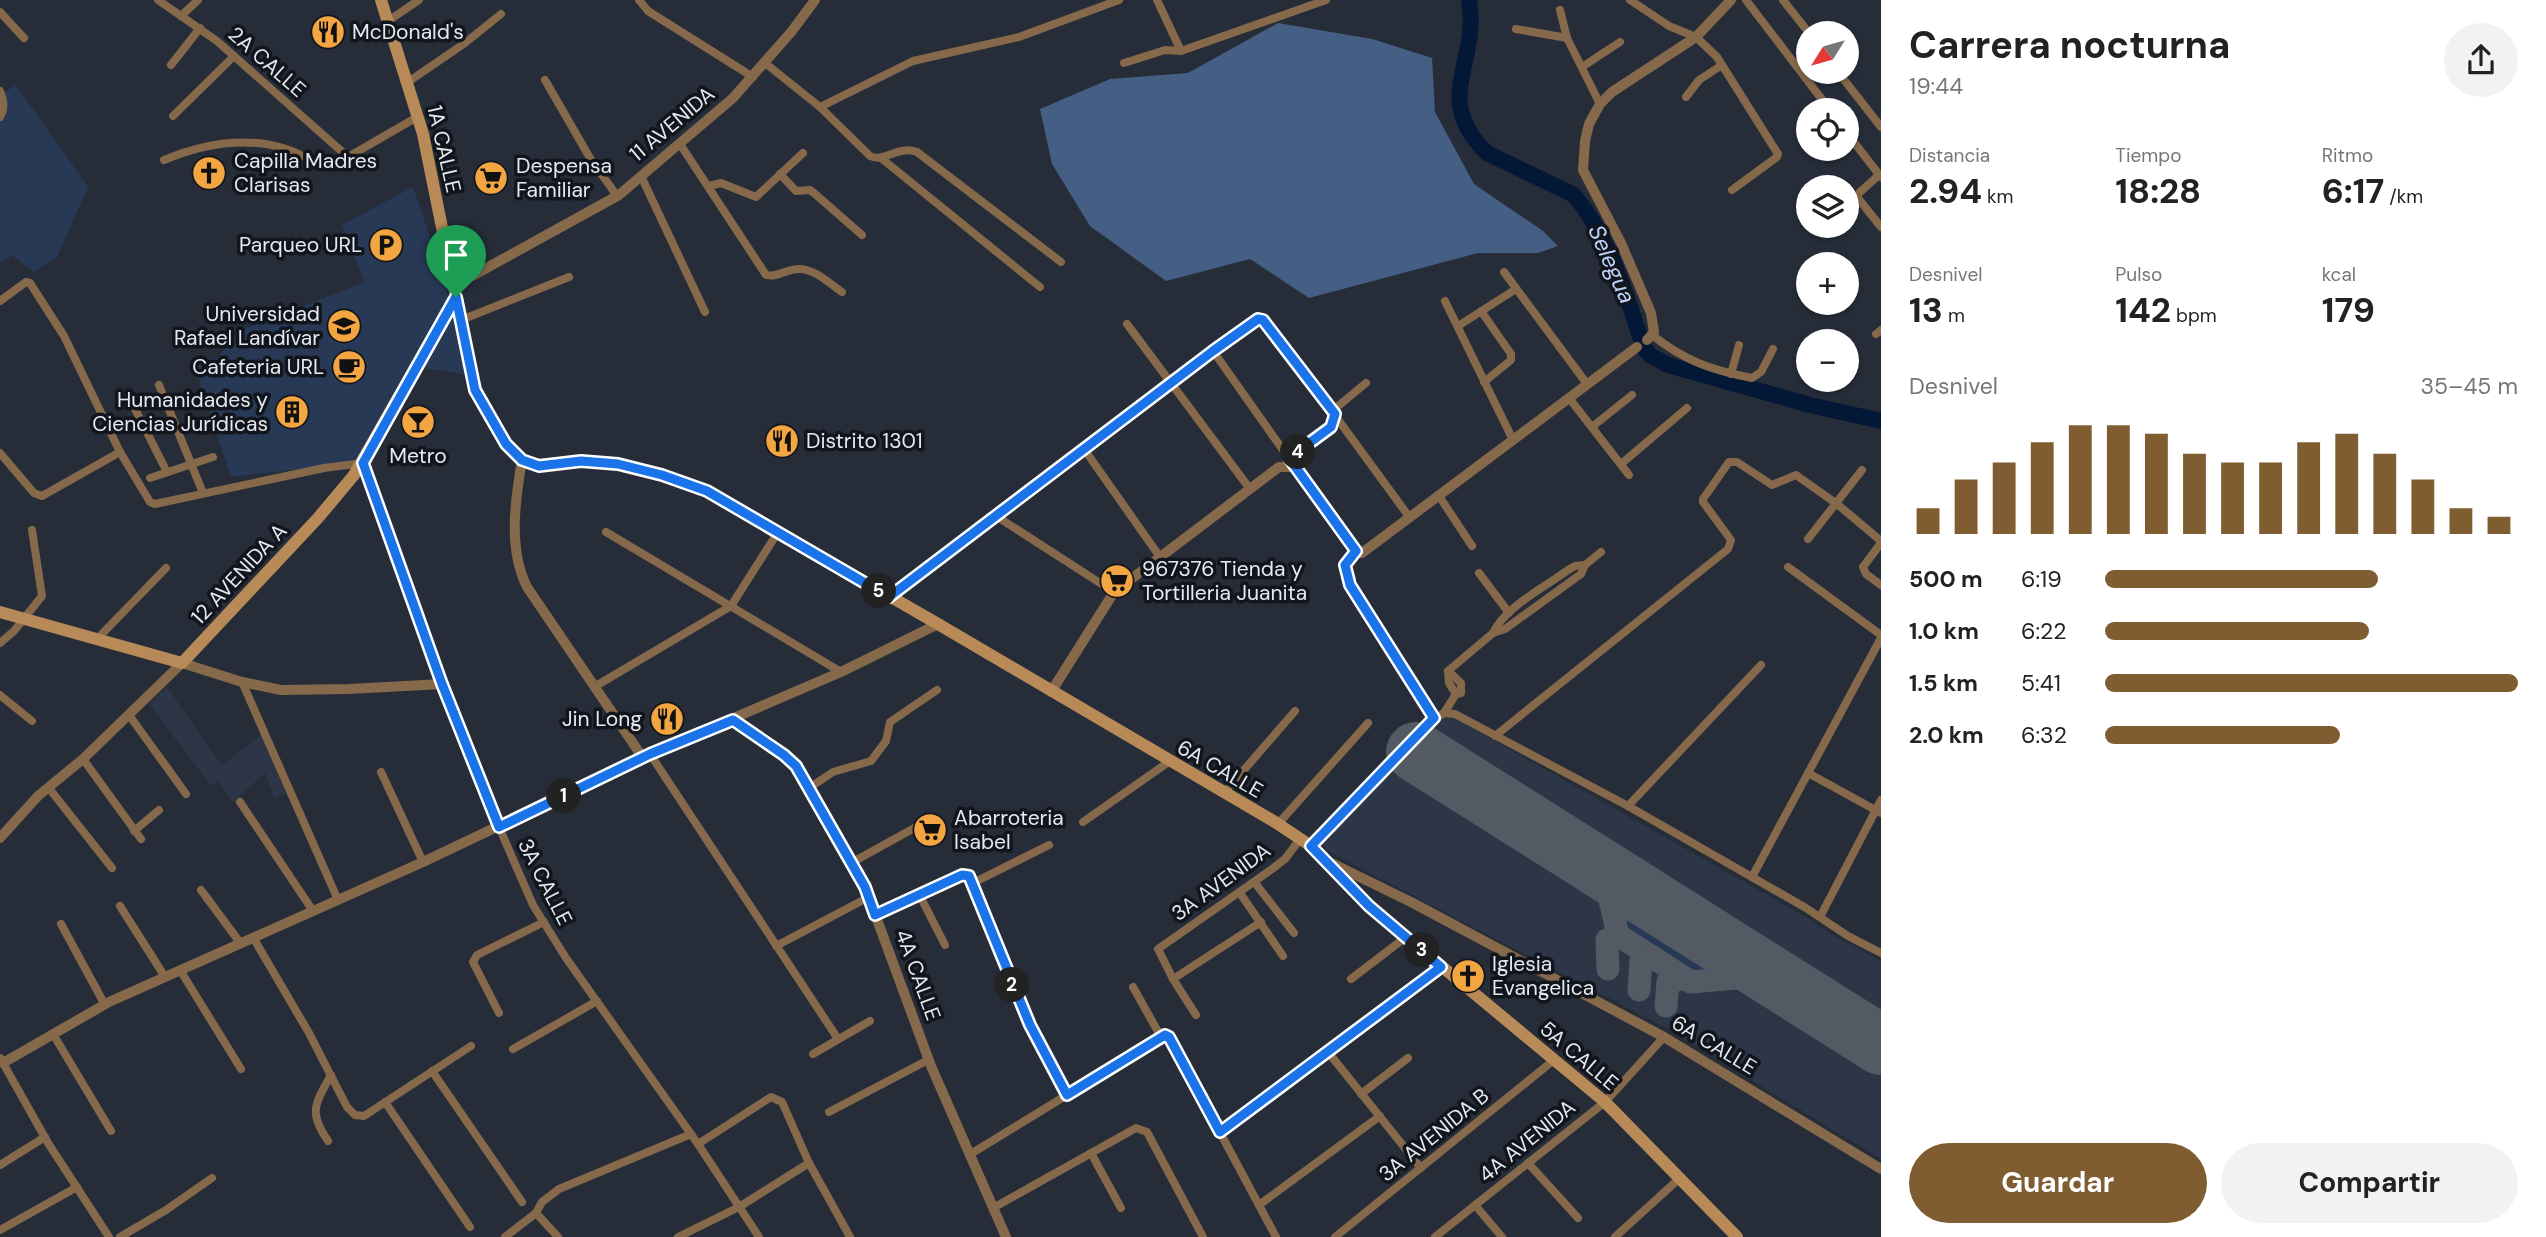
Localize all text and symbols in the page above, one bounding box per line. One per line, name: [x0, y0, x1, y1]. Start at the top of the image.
restaurant icon: McDonald's: [309, 13, 347, 51]
place label: McDonald's: [352, 18, 464, 46]
text: Carrera nocturna: [1909, 20, 2230, 70]
street label: 2A CALLE: [222, 21, 312, 103]
north arrow: [1796, 21, 1858, 84]
map controls: [1796, 21, 1859, 392]
button: share: [2444, 23, 2518, 97]
text: 19:44: [1909, 71, 1963, 101]
street label: 11 AVENIDA: [623, 80, 721, 168]
button: locate: [1796, 98, 1859, 161]
street label: 1A CALLE: [420, 103, 468, 195]
text: Distancia: [1909, 143, 1990, 168]
text: Tiempo: [2115, 143, 2181, 168]
text: Ritmo: [2322, 143, 2373, 168]
place label: Capilla Madres Clarisas: [234, 147, 377, 199]
place label: Despensa Familiar: [516, 152, 612, 204]
church icon: Capilla Madres Clarisas: [190, 154, 228, 192]
supermarket icon: Despensa Familiar: [472, 159, 510, 197]
text: 2.94: [1909, 168, 1982, 214]
text: 18:28: [2115, 168, 2201, 214]
text: 6:17: [2322, 168, 2384, 214]
button: layers: [1796, 175, 1859, 238]
text: km: [1982, 184, 2014, 209]
text: /km: [2384, 184, 2423, 209]
water label: Selegua: [1581, 220, 1643, 308]
pin: [426, 225, 486, 297]
parking icon: Parqueo URL: [367, 226, 405, 264]
place label: Parqueo URL: [239, 231, 362, 259]
icon: arrive: [437, 236, 475, 274]
button: +: [1796, 252, 1859, 315]
text: Desnivel: [1909, 262, 1982, 287]
text: Pulso: [2115, 262, 2162, 287]
text: kcal: [2322, 262, 2356, 287]
text: 13: [1909, 287, 1943, 333]
text: 142: [2115, 287, 2171, 333]
text: 179: [2322, 287, 2375, 333]
place label: Universidad Rafael Landívar: [174, 300, 320, 352]
text: m: [1943, 303, 1965, 328]
text: bpm: [2171, 303, 2217, 328]
school or university icon: Universidad Rafael Landívar: [325, 307, 363, 345]
button: −: [1796, 329, 1859, 392]
cafe icon: Cafeteria URL: [330, 348, 368, 386]
place label: Cafeteria URL: [192, 353, 324, 381]
text: Desnivel: [1909, 371, 1998, 401]
text: 35–45 m: [2420, 371, 2518, 401]
place label: Humanidades y Ciencias Jurídicas: [92, 386, 268, 438]
building icon: Humanidades y Ciencias Jurídicas: [273, 393, 311, 431]
bar icon: Metro: [399, 403, 437, 441]
restaurant icon: Distrito 1301: [763, 422, 801, 460]
place label: Distrito 1301: [806, 427, 922, 455]
pin: 4: [1280, 434, 1316, 470]
text: 4: [1291, 439, 1304, 464]
place label: Metro: [389, 442, 447, 470]
street label: 12 AVENIDA A: [185, 517, 293, 630]
place label: 967376 Tienda y Tortilleria Juanita: [1142, 555, 1307, 607]
supermarket icon: 967376 Tienda y Tortilleria Juanita: [1098, 562, 1136, 600]
text: 500 m: [1909, 564, 1983, 594]
text: 6:19: [2021, 564, 2062, 594]
pin: 5: [862, 574, 896, 608]
text: 5: [873, 578, 884, 603]
text: 1.0 km: [1909, 616, 1979, 646]
text: 6:22: [2021, 616, 2067, 646]
text: 1.5 km: [1909, 668, 1978, 698]
text: 5:41: [2021, 668, 2061, 698]
restaurant icon: Jin Long: [648, 700, 686, 738]
place label: Jin Long: [562, 705, 642, 733]
text: 2.0 km: [1909, 720, 1984, 750]
text: 6:32: [2021, 720, 2067, 750]
street label: 6A CALLE: [1172, 733, 1268, 805]
pin: 1: [546, 778, 582, 814]
text: 1: [560, 783, 567, 808]
place label: Abarroteria Isabel: [954, 804, 1064, 856]
supermarket icon: Abarroteria Isabel: [911, 811, 949, 849]
street label: 3A CALLE: [511, 834, 579, 930]
street label: 3A AVENIDA: [1166, 837, 1276, 927]
street label: 4A CALLE: [889, 926, 947, 1024]
pin: 3: [1404, 932, 1440, 968]
text: 3: [1416, 937, 1427, 962]
place label: Iglesia Evangelica: [1492, 950, 1594, 1002]
church icon: Iglesia Evangelica: [1449, 957, 1487, 995]
pin: 2: [995, 968, 1030, 1002]
text: 2: [1006, 972, 1017, 997]
street label: 6A CALLE: [1666, 1009, 1762, 1081]
street label: 5A CALLE: [1534, 1015, 1624, 1097]
street label: 3A AVENIDA B: [1373, 1082, 1495, 1188]
street label: 4A AVENIDA: [1473, 1093, 1581, 1189]
button: Guardar: [1909, 1143, 2207, 1223]
button: Compartir: [2221, 1143, 2518, 1223]

